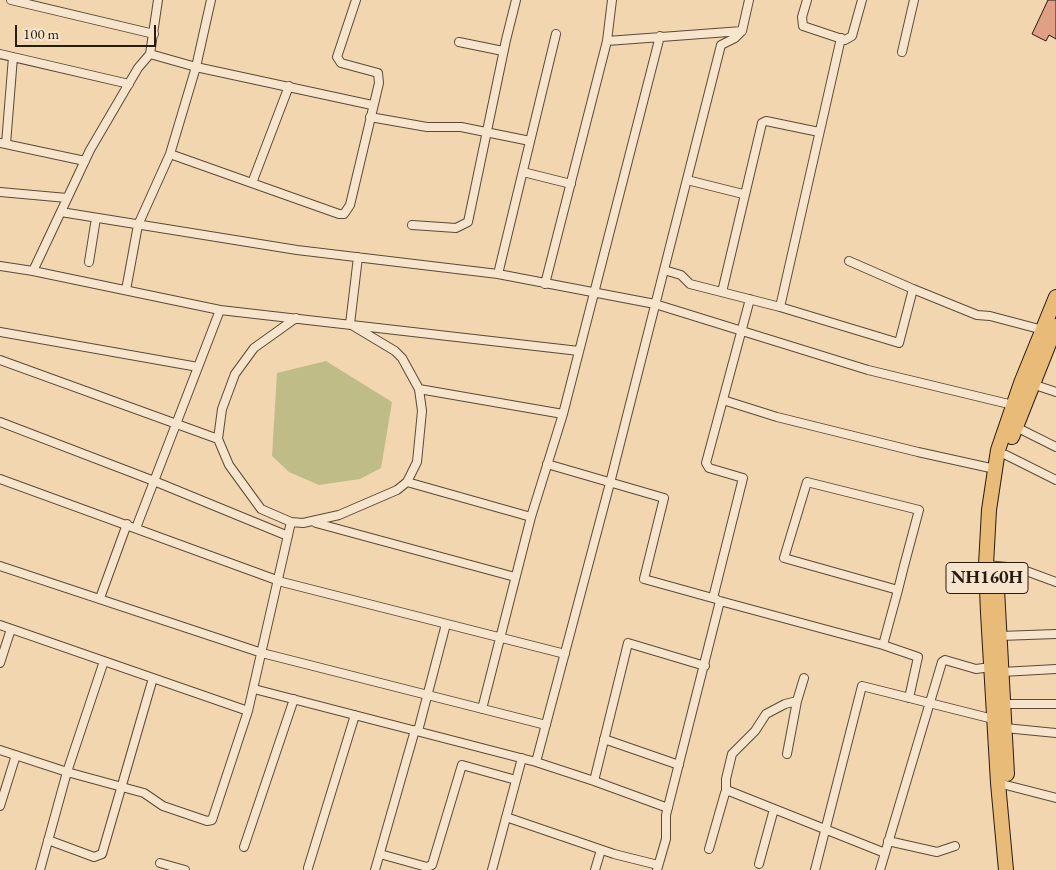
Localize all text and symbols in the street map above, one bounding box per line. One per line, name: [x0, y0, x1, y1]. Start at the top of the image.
scale bar: [18, 15, 159, 47]
text: 100 m: [23, 24, 59, 43]
road number: NH160H: [946, 562, 1028, 594]

